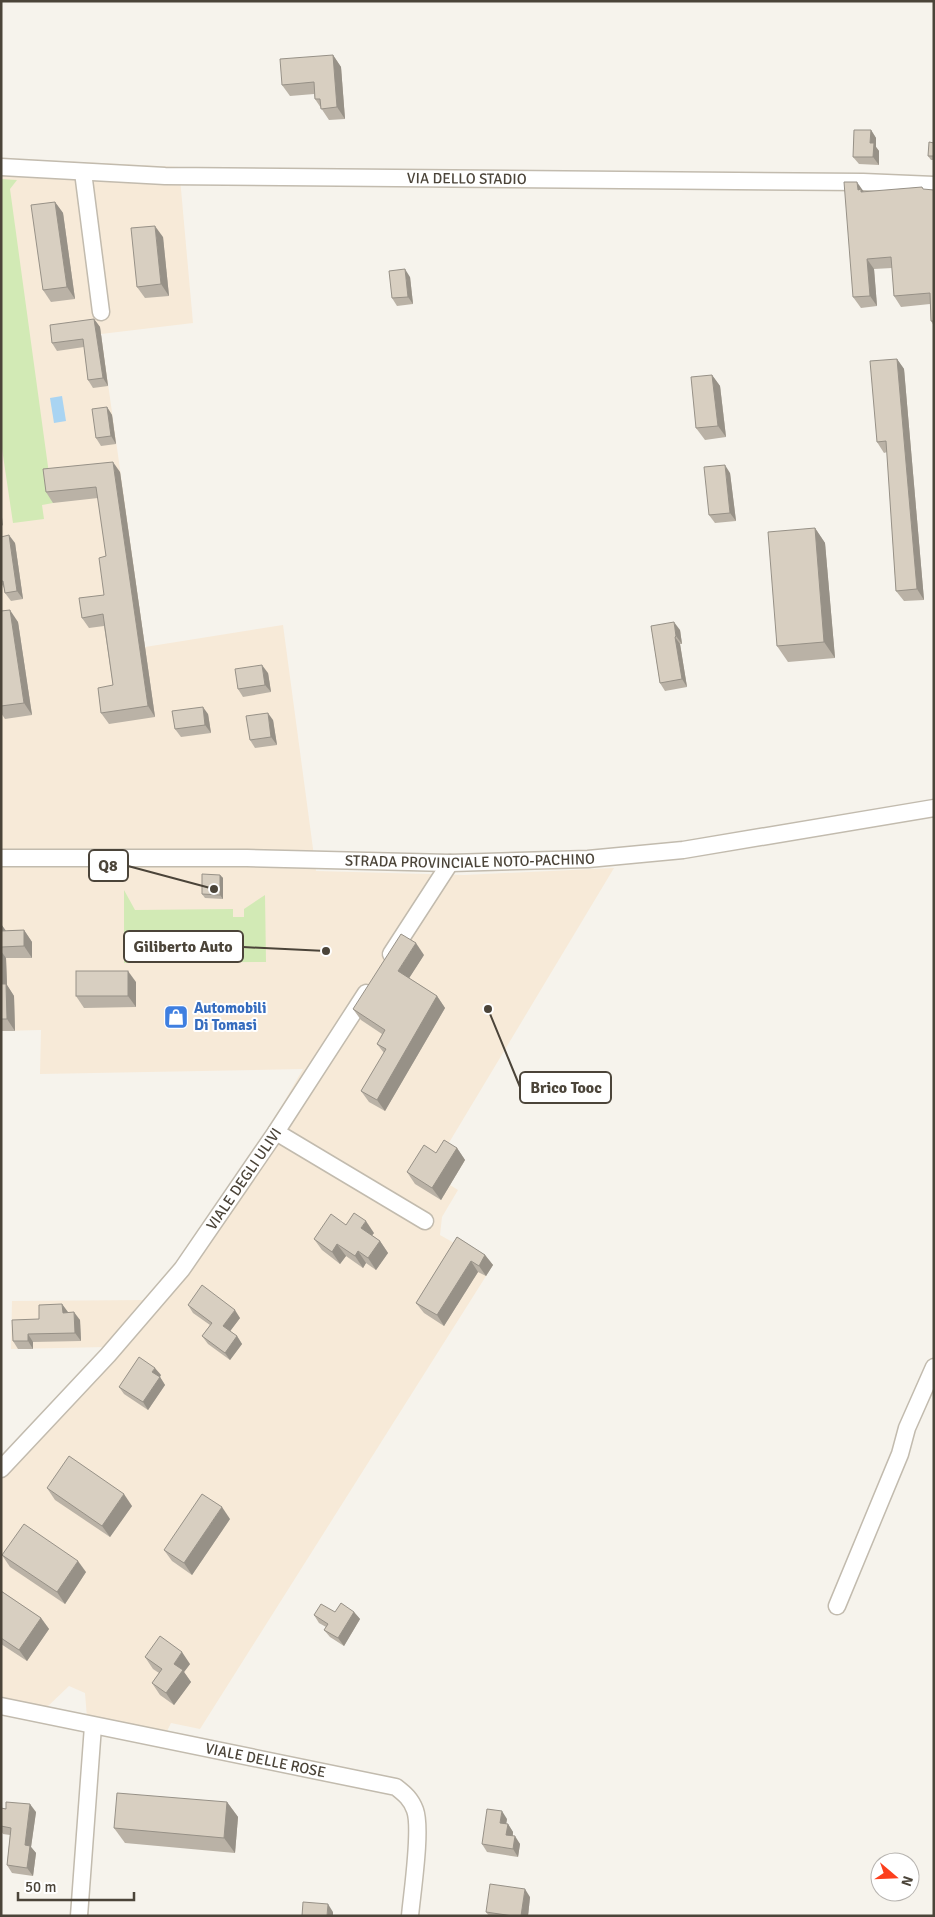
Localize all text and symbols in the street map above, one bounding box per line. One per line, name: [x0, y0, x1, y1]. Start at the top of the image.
street label: VIA DELLO STADIO: [407, 169, 527, 188]
street label: STRADA PROVINCIALE NOTO-PACHINO: [345, 849, 596, 872]
callout: Q8: [89, 850, 128, 881]
text: Q8: [98, 856, 118, 876]
callout: Giliberto Auto: [124, 931, 243, 962]
text: Giliberto Auto: [134, 937, 233, 957]
place label: Automobili Di Tomasi: [194, 999, 266, 1034]
shop icon: Automobili Di Tomasi: [163, 1004, 189, 1030]
callout: Brico Tooc: [520, 1072, 611, 1103]
text: Brico Tooc: [530, 1078, 602, 1098]
street label: VIALE DEGLI ULIVI: [202, 1125, 285, 1234]
street label: VIALE DELLE ROSE: [204, 1739, 327, 1781]
north arrow: [870, 1852, 920, 1902]
scale bar: [18, 1870, 134, 1902]
text: N: [897, 1874, 916, 1888]
text: 50 m: [25, 1878, 56, 1896]

